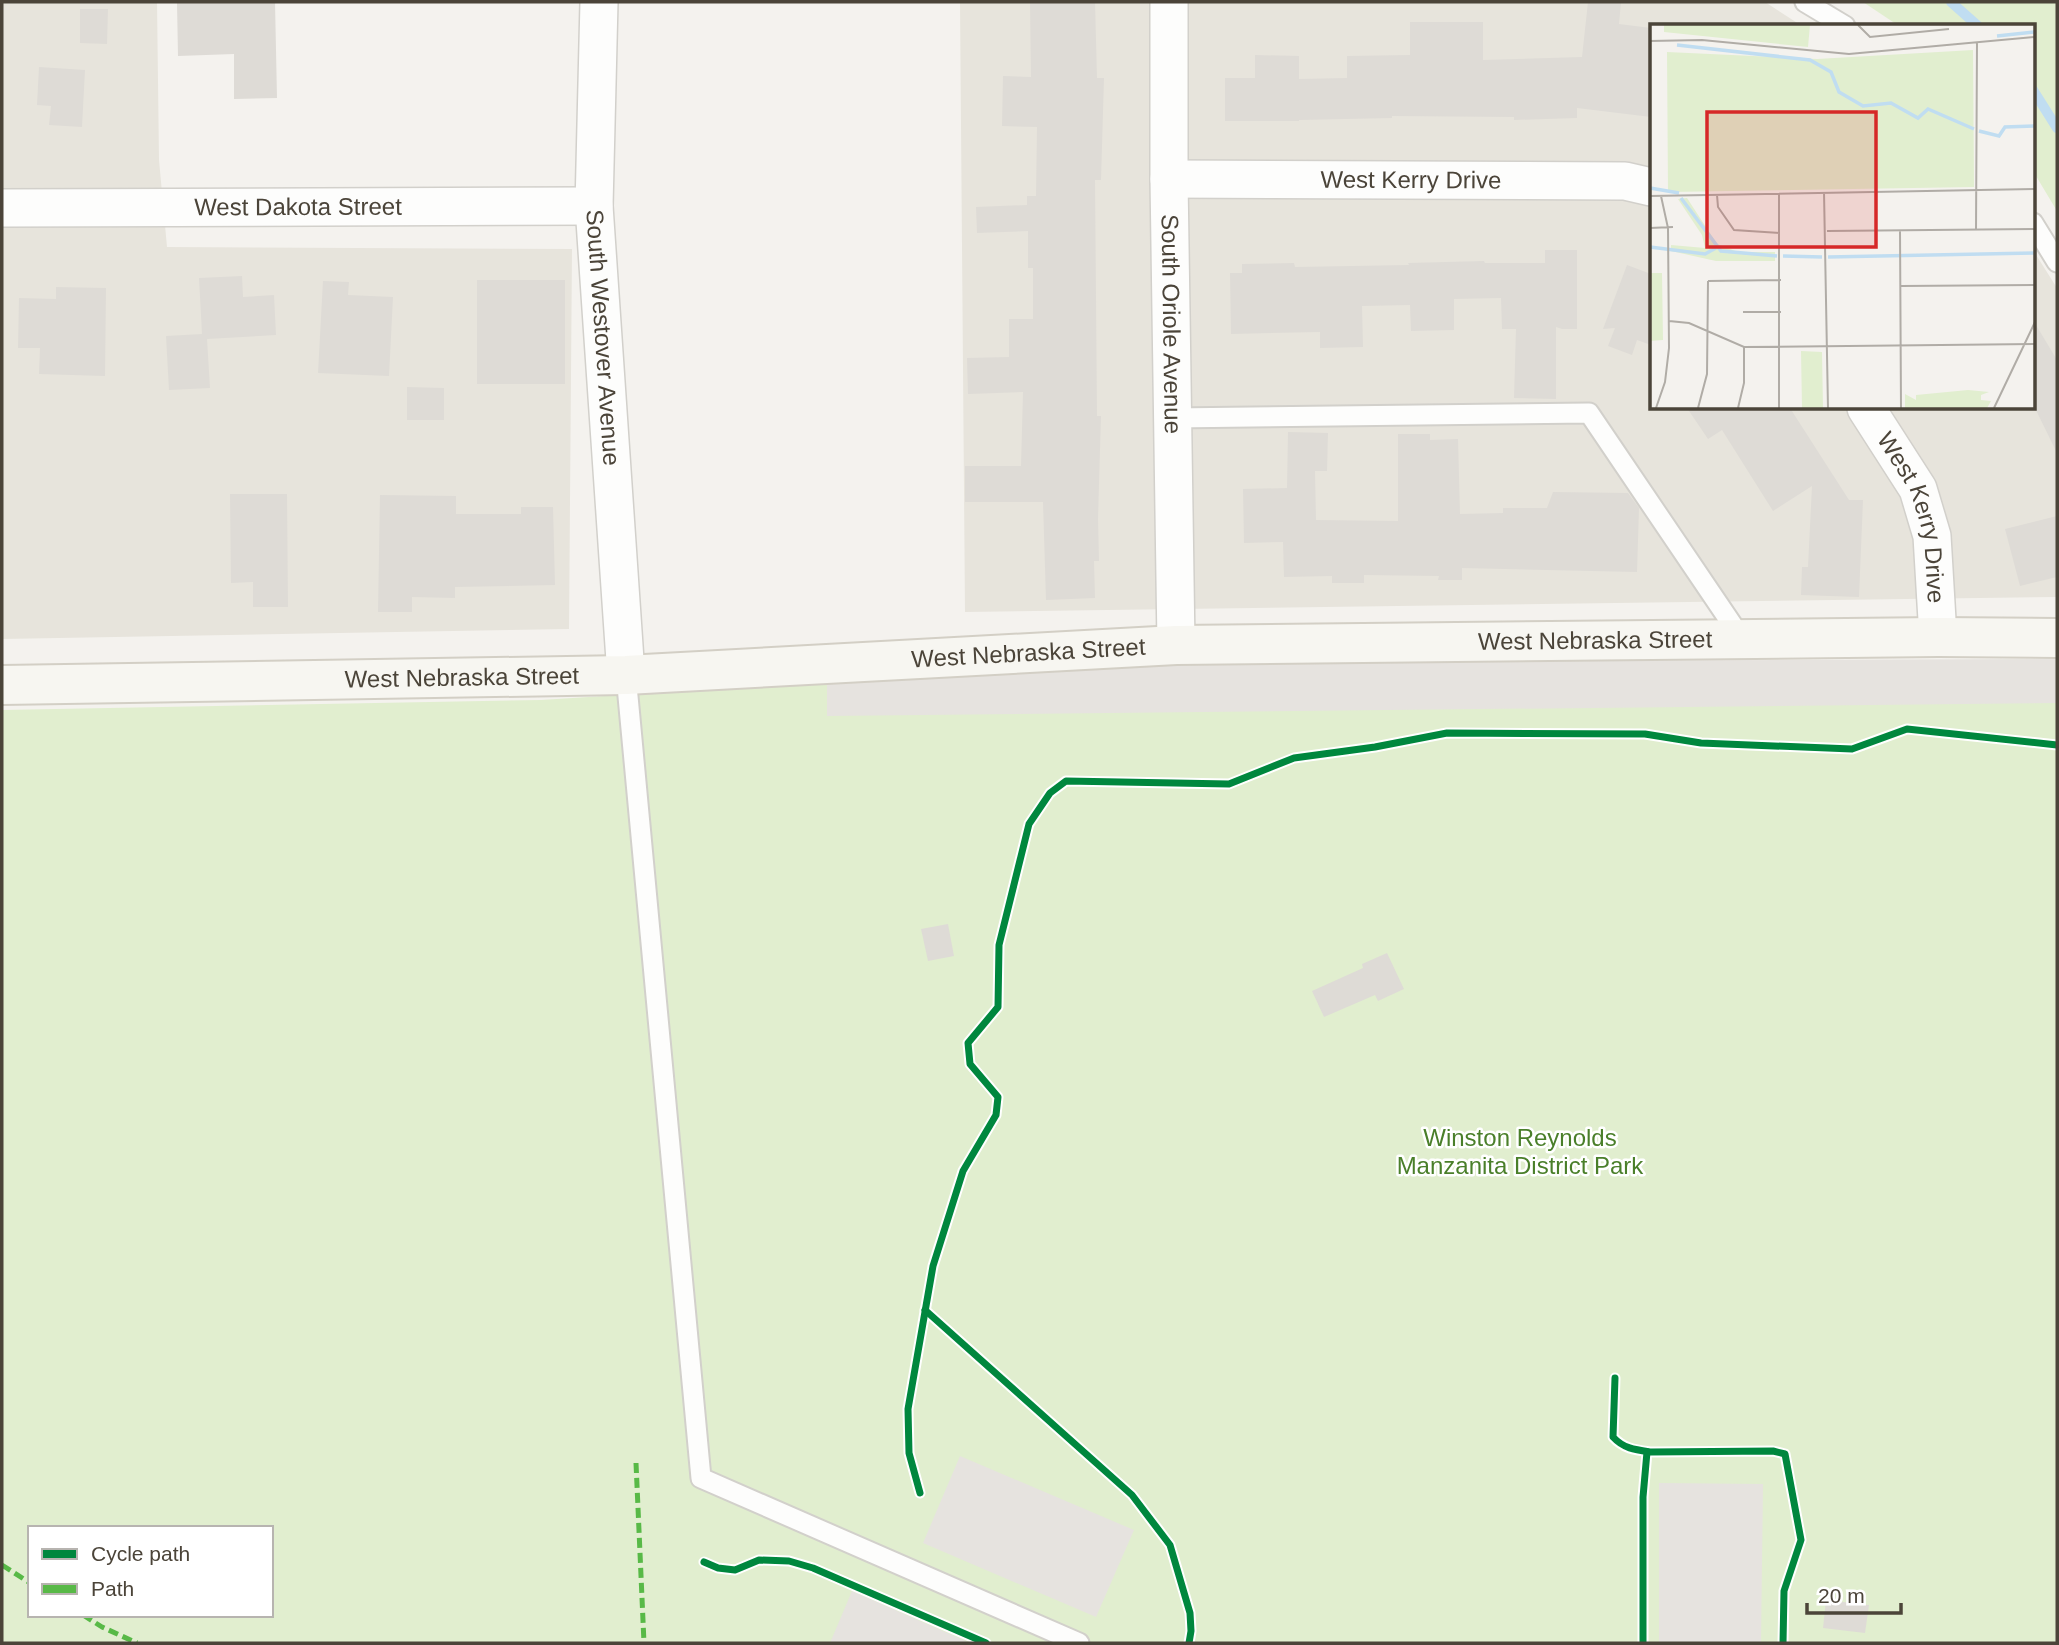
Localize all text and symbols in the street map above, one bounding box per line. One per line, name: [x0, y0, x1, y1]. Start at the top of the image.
inset map: [1650, 24, 2035, 410]
street label: West Kerry Drive: [1320, 166, 1502, 193]
street label: West Dakota Street: [194, 193, 402, 220]
street label: South Westover Avenue: [581, 209, 626, 467]
street label: South Oriole Avenue: [1157, 214, 1187, 434]
street label: West Kerry Drive: [1872, 427, 1950, 604]
street label: West Nebraska Street: [1478, 625, 1713, 655]
street label: West Nebraska Street: [911, 633, 1146, 672]
street label: West Nebraska Street: [345, 662, 580, 693]
park label: Winston Reynolds Manzanita District Park: [1397, 1124, 1644, 1179]
legend: [28, 1526, 273, 1617]
text: Cycle path: [91, 1542, 190, 1565]
scale bar: [1807, 1572, 1902, 1616]
text: Path: [91, 1577, 134, 1600]
text: 20 m: [1818, 1584, 1865, 1607]

